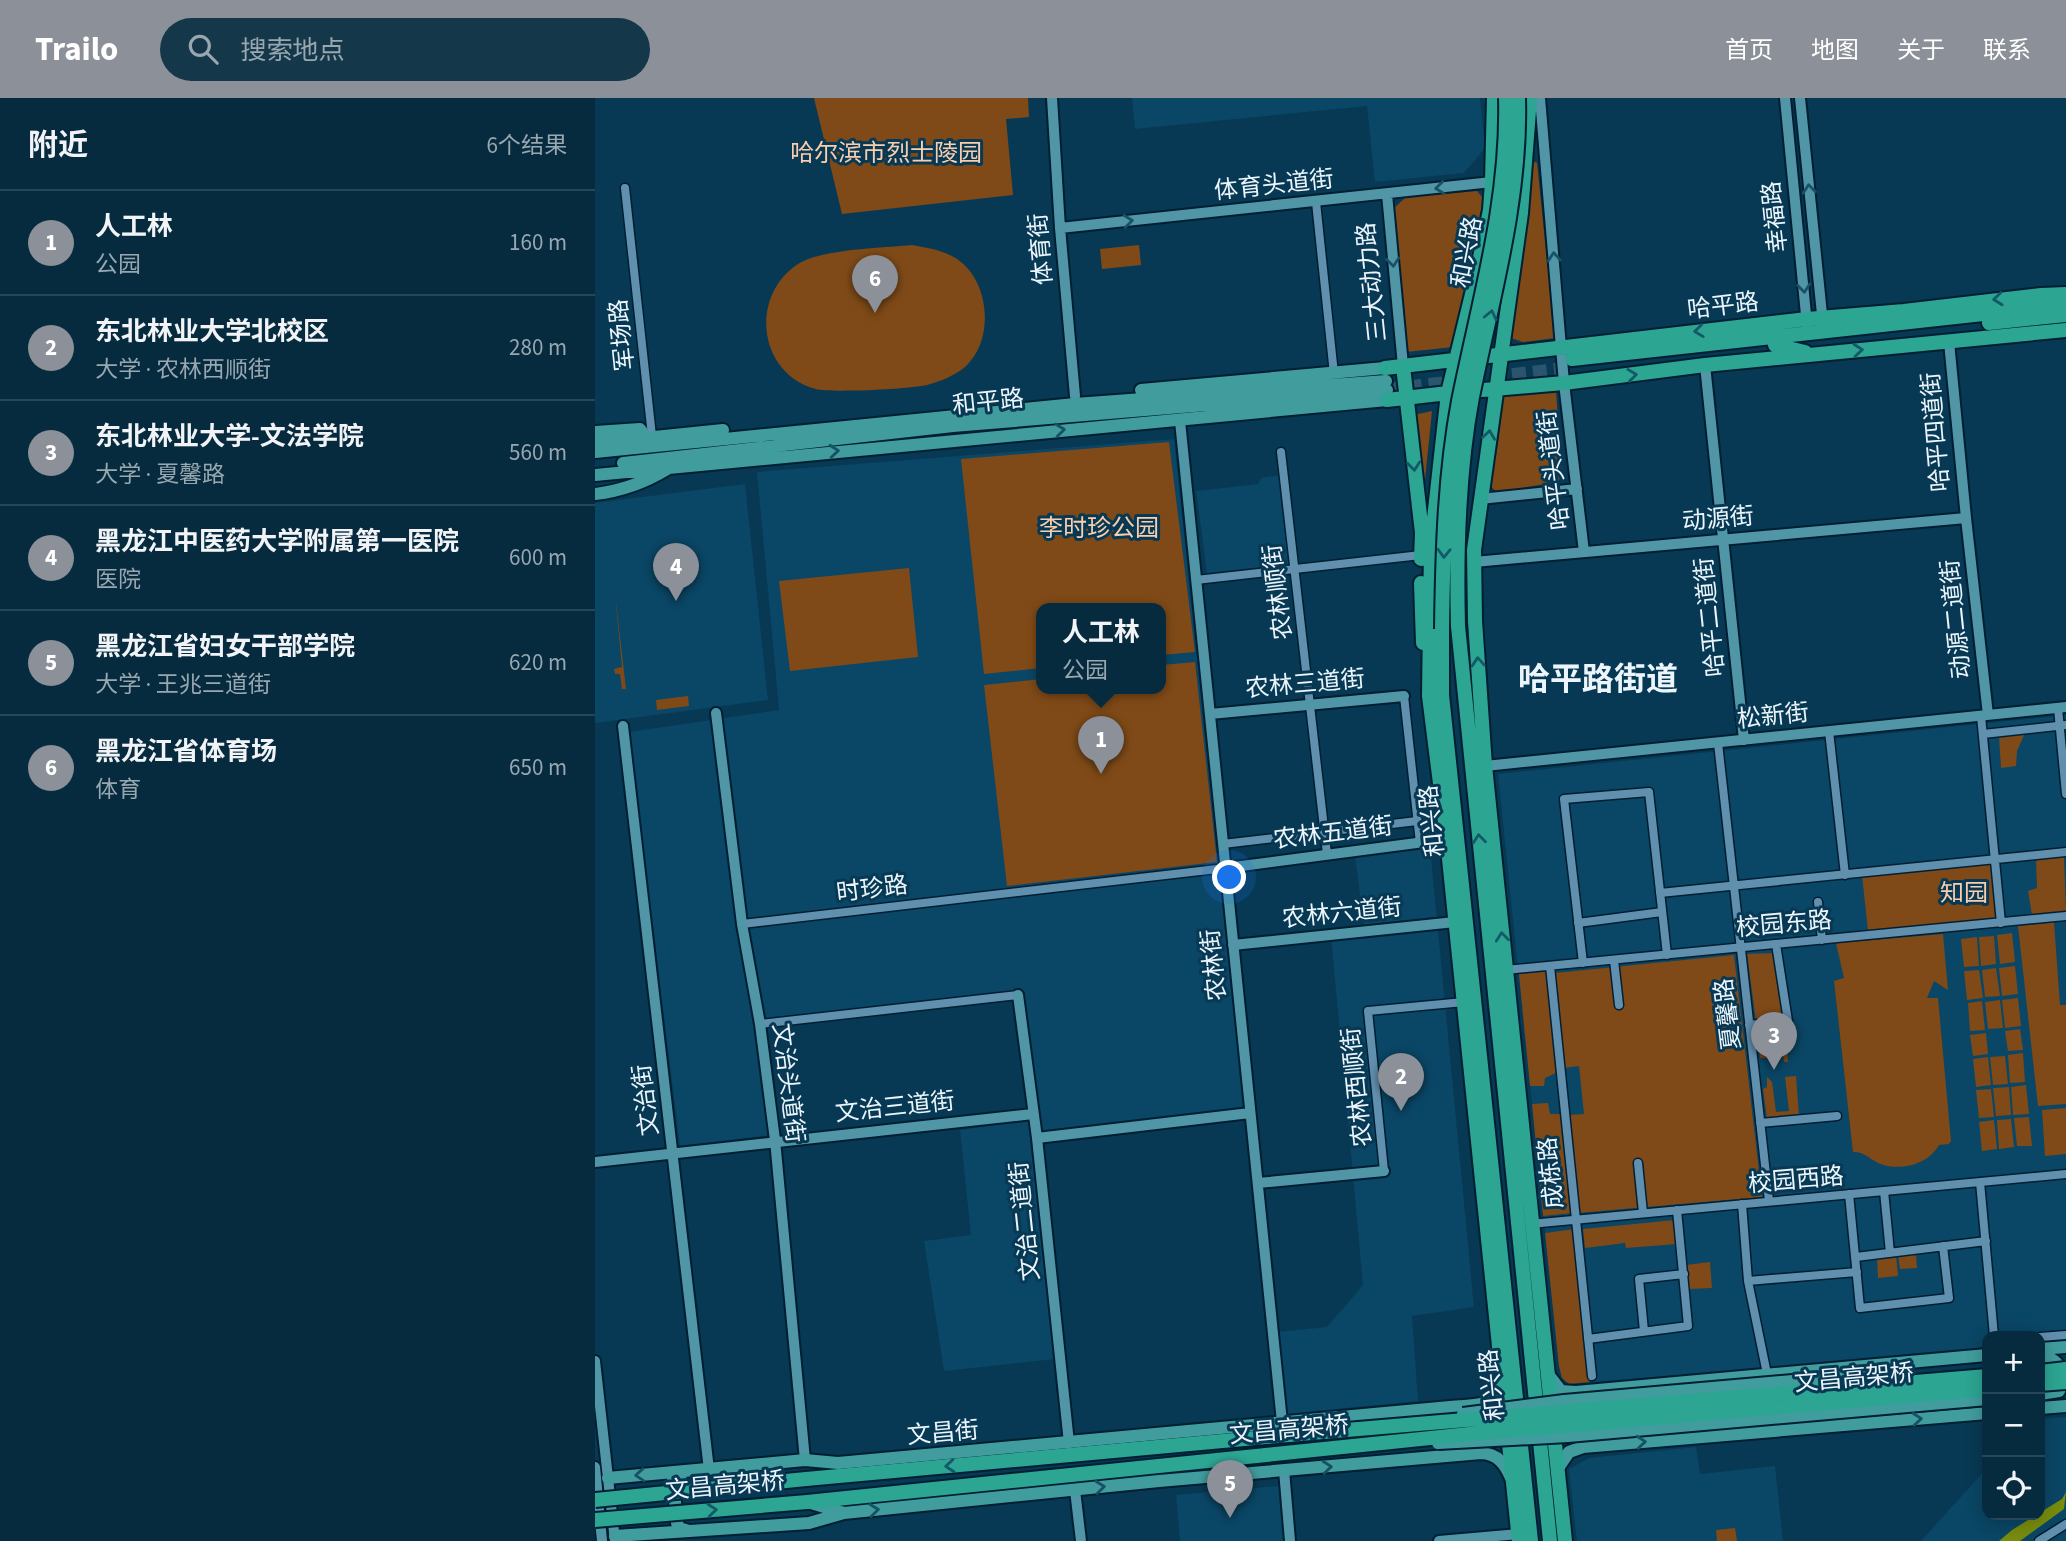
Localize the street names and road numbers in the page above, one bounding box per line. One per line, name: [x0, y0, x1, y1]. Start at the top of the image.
street label: 体育头道街: [1212, 161, 1336, 209]
street label: 幸福路: [1754, 179, 1796, 255]
street label: 体育街: [1020, 212, 1062, 286]
street label: 和兴路: [1443, 213, 1491, 291]
street label: 三大动力路: [1348, 220, 1396, 344]
street label: 哈平路: [1685, 284, 1761, 328]
street label: 军场路: [601, 297, 643, 373]
street label: 哈平四道街: [1913, 371, 1959, 493]
street label: 和平路: [950, 381, 1026, 423]
street label: 哈平头道街: [1529, 408, 1579, 532]
street label: 动源街: [1681, 498, 1755, 540]
street label: 农林顺街: [1255, 542, 1301, 642]
street label: 哈平二道街: [1686, 555, 1734, 679]
street label: 动源二道街: [1932, 557, 1980, 681]
street label: 农林三道街: [1244, 661, 1366, 707]
street label: 松新街: [1735, 695, 1811, 737]
street label: 和兴路: [1411, 783, 1453, 859]
street label: 农林五道街: [1271, 808, 1395, 858]
street label: 时珍路: [834, 867, 910, 911]
street label: 农林六道街: [1280, 889, 1404, 937]
street label: 校园东路: [1735, 902, 1833, 946]
street label: 农林街: [1193, 927, 1235, 1003]
street label: 夏馨路: [1706, 976, 1750, 1052]
street label: 文治头道街: [763, 1021, 813, 1145]
street label: 农林西顺街: [1333, 1025, 1381, 1149]
street label: 文治街: [624, 1062, 668, 1138]
street label: 文治三道街: [833, 1083, 957, 1131]
street label: 成栋路: [1530, 1135, 1572, 1211]
street label: 校园西路: [1747, 1158, 1845, 1202]
street label: 文治二道街: [1001, 1159, 1049, 1283]
street label: 和兴路: [1471, 1347, 1513, 1423]
street label: 文昌高架桥: [1793, 1355, 1915, 1401]
street label: 文昌高架桥: [1228, 1407, 1350, 1453]
street label: 文昌街: [906, 1412, 980, 1454]
street label: 文昌高架桥: [664, 1463, 786, 1509]

